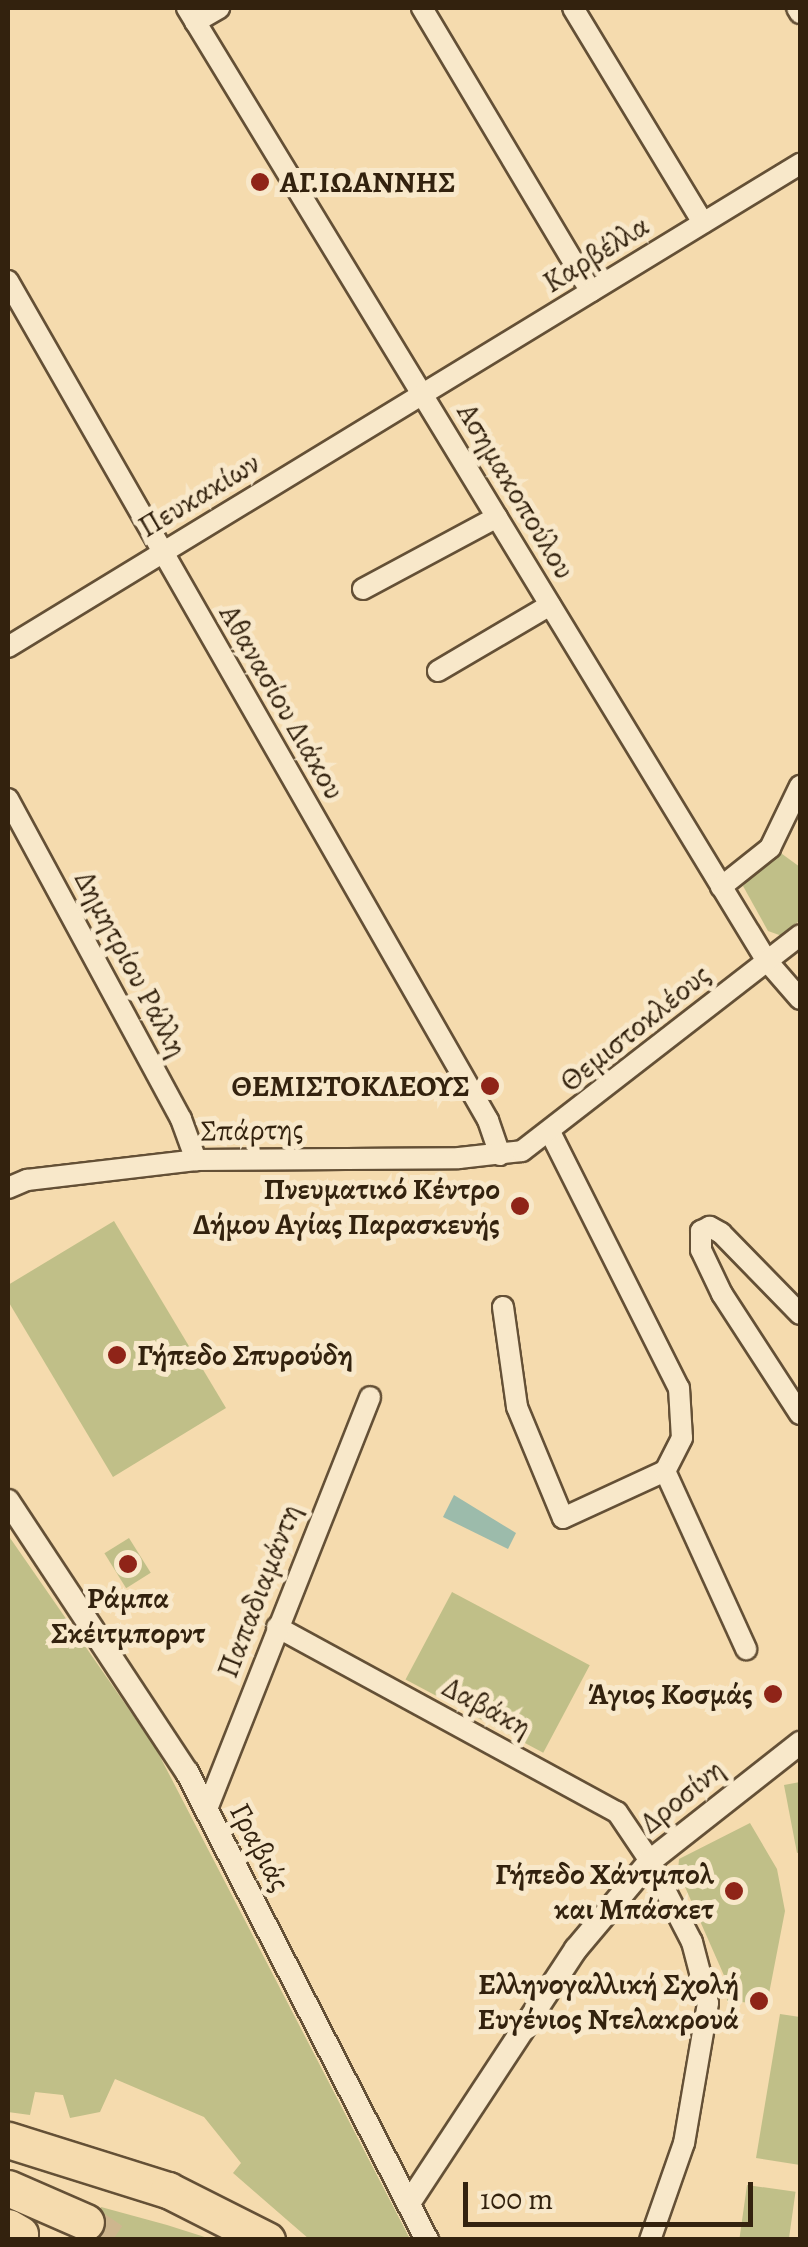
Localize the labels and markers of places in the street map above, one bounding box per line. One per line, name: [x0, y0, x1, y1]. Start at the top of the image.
place label: ΑΓ.ΙΩΑΝΝΗΣ: [280, 164, 456, 200]
marker: ΑΓ.ΙΩΑΝΝΗΣ: [249, 171, 271, 193]
place label: ΘΕΜΙΣΤΟΚΛΕΟΥΣ: [231, 1068, 470, 1104]
marker: ΘΕΜΙΣΤΟΚΛΕΟΥΣ: [479, 1075, 501, 1097]
place label: Πνευματικό Κέντρο Δήμου Αγίας Παρασκευής: [193, 1171, 500, 1242]
marker: Πνευματικό Κέντρο Δήμου Αγίας Παρασκευής: [509, 1195, 531, 1217]
place label: Γήπεδο Σπυρούδη: [137, 1337, 353, 1373]
marker: Γήπεδο Σπυρούδη: [106, 1344, 128, 1366]
marker: Ράμπα Σκέιτμπορντ: [117, 1553, 139, 1575]
place label: Ράμπα Σκέιτμπορντ: [51, 1580, 205, 1650]
place label: Άγιος Κοσμάς: [587, 1676, 753, 1712]
marker: Άγιος Κοσμάς: [762, 1683, 784, 1705]
place label: Γήπεδο Χάντμπολ και Μπάσκετ: [495, 1856, 714, 1926]
marker: Γήπεδο Χάντμπολ και Μπάσκετ: [723, 1880, 745, 1902]
place label: Ελληνογαλλική Σχολή Ευγένιος Ντελακρουά: [478, 1966, 739, 2036]
marker: Ελληνογαλλική Σχολή Ευγένιος Ντελακρουά: [748, 1990, 770, 2012]

